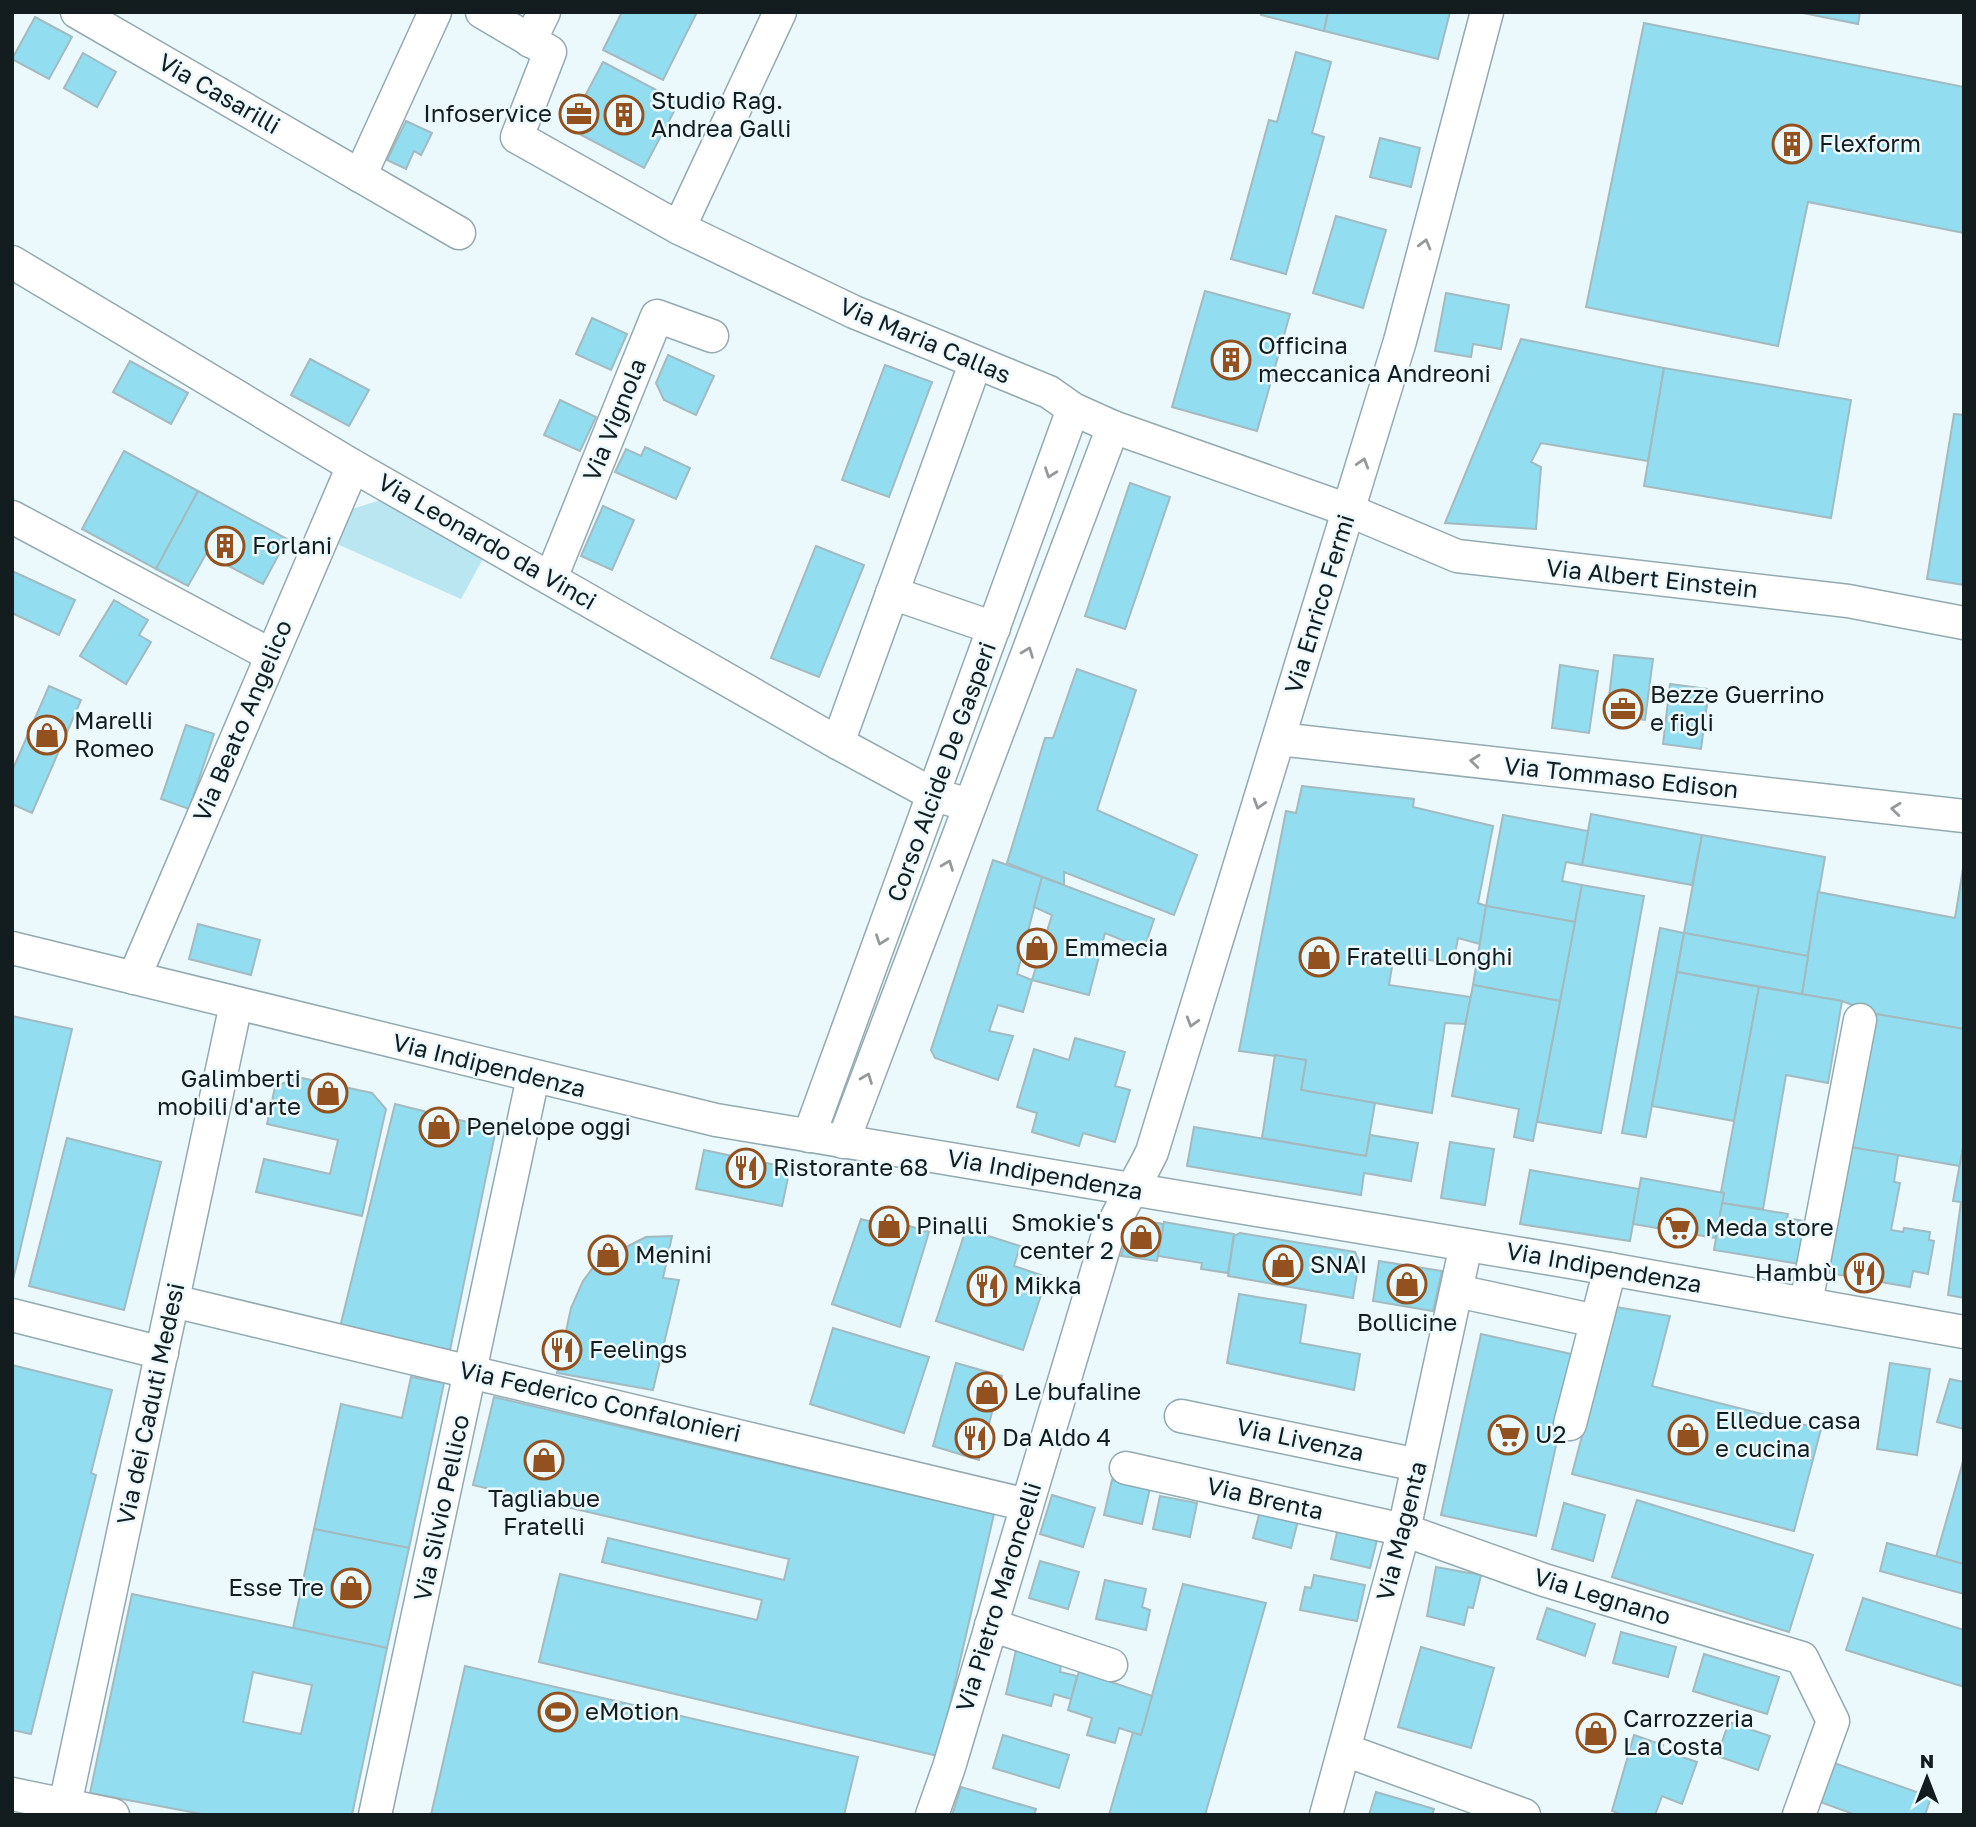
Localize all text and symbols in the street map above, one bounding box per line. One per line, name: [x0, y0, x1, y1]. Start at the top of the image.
street label: Via Casarilli: [154, 46, 286, 139]
place label: Studio Rag. Andrea Galli: [651, 85, 791, 142]
office icon: Infoservice: [558, 93, 600, 135]
building icon: Studio Rag. Andrea Galli: [603, 94, 645, 136]
place label: Infoservice: [423, 98, 552, 127]
building icon: Flexform: [1771, 123, 1813, 165]
place label: Flexform: [1819, 128, 1921, 157]
one-way arrow: [1417, 238, 1431, 250]
street label: Via Maria Callas: [836, 290, 1016, 389]
place label: Officina meccanica Andreoni: [1258, 330, 1491, 387]
building icon: Officina meccanica Andreoni: [1210, 339, 1252, 381]
street label: Via Vignola: [576, 354, 651, 485]
one-way arrow: [1354, 457, 1369, 469]
street label: Via Leonardo da Vinci: [373, 466, 602, 615]
one-way arrow: [1044, 466, 1058, 479]
street label: Via Enrico Fermi: [1278, 511, 1360, 697]
building icon: Forlani: [204, 525, 246, 567]
place label: Forlani: [252, 530, 332, 559]
street label: Via Albert Einstein: [1545, 552, 1759, 603]
street label: Via Beato Angelico: [186, 615, 297, 826]
street label: Corso Alcide De Gasperi: [880, 637, 1001, 906]
one-way arrow: [1020, 647, 1034, 659]
place label: Bezze Guerrino e figli: [1650, 679, 1824, 736]
office icon: Bezze Guerrino e figli: [1602, 688, 1644, 730]
place label: Marelli Romeo: [74, 705, 154, 762]
shop icon: Marelli Romeo: [26, 714, 68, 756]
street label: Via Tommaso Edison: [1502, 750, 1740, 803]
one-way arrow: [1469, 754, 1480, 769]
one-way arrow: [1252, 798, 1267, 810]
one-way arrow: [1890, 801, 1902, 816]
one-way arrow: [939, 860, 953, 872]
shop icon: Emmecia: [1016, 927, 1058, 969]
place label: Emmecia: [1064, 932, 1168, 961]
one-way arrow: [875, 934, 889, 946]
shop icon: Fratelli Longhi: [1298, 936, 1340, 978]
place label: Fratelli Longhi: [1346, 941, 1513, 970]
one-way arrow: [1186, 1015, 1200, 1027]
street label: Via Indipendenza: [390, 1026, 589, 1103]
place label: Galimberti mobili d'arte: [157, 1063, 301, 1120]
shop icon: Galimberti mobili d'arte: [307, 1072, 349, 1114]
one-way arrow: [859, 1072, 873, 1084]
shop icon: Penelope oggi: [418, 1106, 460, 1148]
place label: Penelope oggi: [466, 1111, 631, 1140]
street label: Via Indipendenza: [945, 1142, 1145, 1205]
restaurant icon: Ristorante 68: [725, 1147, 767, 1189]
place label: Ristorante 68: [773, 1152, 928, 1181]
shop icon: Pinalli: [868, 1205, 910, 1247]
place label: Smokie's center 2: [1011, 1207, 1114, 1264]
supermarket icon: Meda store: [1657, 1207, 1699, 1249]
place label: Pinalli: [916, 1210, 988, 1239]
place label: Meda store: [1705, 1212, 1834, 1241]
shop icon: Smokie's center 2: [1120, 1216, 1162, 1258]
shop icon: Menini: [587, 1234, 629, 1276]
street label: Via Indipendenza: [1504, 1235, 1704, 1298]
place label: Menini: [635, 1239, 712, 1268]
shop icon: SNAI: [1262, 1244, 1304, 1286]
place label: SNAI: [1310, 1249, 1367, 1278]
restaurant icon: Hambù: [1843, 1252, 1885, 1294]
place label: Hambù: [1755, 1257, 1837, 1286]
shop icon: Bollicine: [1386, 1263, 1428, 1305]
restaurant icon: Mikka: [966, 1265, 1008, 1307]
place label: Mikka: [1014, 1270, 1082, 1299]
street label: Via dei Caduti Medesi: [110, 1280, 189, 1527]
place label: Bollicine: [1357, 1307, 1457, 1336]
restaurant icon: Feelings: [541, 1329, 583, 1371]
place label: Feelings: [589, 1334, 687, 1363]
street label: Via Federico Confalonieri: [457, 1354, 744, 1447]
shop icon: Le bufaline: [966, 1371, 1008, 1413]
place label: Le bufaline: [1014, 1376, 1141, 1405]
place label: Elledue casa e cucina: [1715, 1405, 1861, 1462]
street label: Via Livenza: [1234, 1411, 1367, 1466]
street label: Via Silvio Pellico: [407, 1412, 474, 1604]
supermarket icon: U2: [1487, 1414, 1529, 1456]
shop icon: Elledue casa e cucina: [1667, 1414, 1709, 1456]
restaurant icon: Da Aldo 4: [954, 1417, 996, 1459]
place label: U2: [1535, 1419, 1566, 1448]
place label: Da Aldo 4: [1002, 1422, 1111, 1451]
shop icon: Tagliabue Fratelli: [523, 1439, 565, 1481]
street label: Via Magenta: [1369, 1458, 1432, 1603]
street label: Via Brenta: [1204, 1470, 1327, 1525]
street label: Via Pietro Maroncelli: [949, 1478, 1046, 1715]
place label: Tagliabue Fratelli: [488, 1483, 600, 1540]
street label: Via Legnano: [1530, 1561, 1674, 1630]
shop icon: Esse Tre: [330, 1567, 372, 1609]
place label: Esse Tre: [228, 1572, 324, 1601]
sports icon: eMotion: [537, 1691, 579, 1733]
place label: eMotion: [585, 1696, 679, 1725]
place label: Carrozzeria La Costa: [1623, 1703, 1754, 1760]
shop icon: Carrozzeria La Costa: [1575, 1712, 1617, 1754]
north arrow: [1892, 1743, 1962, 1813]
text: N: [1920, 1749, 1934, 1772]

